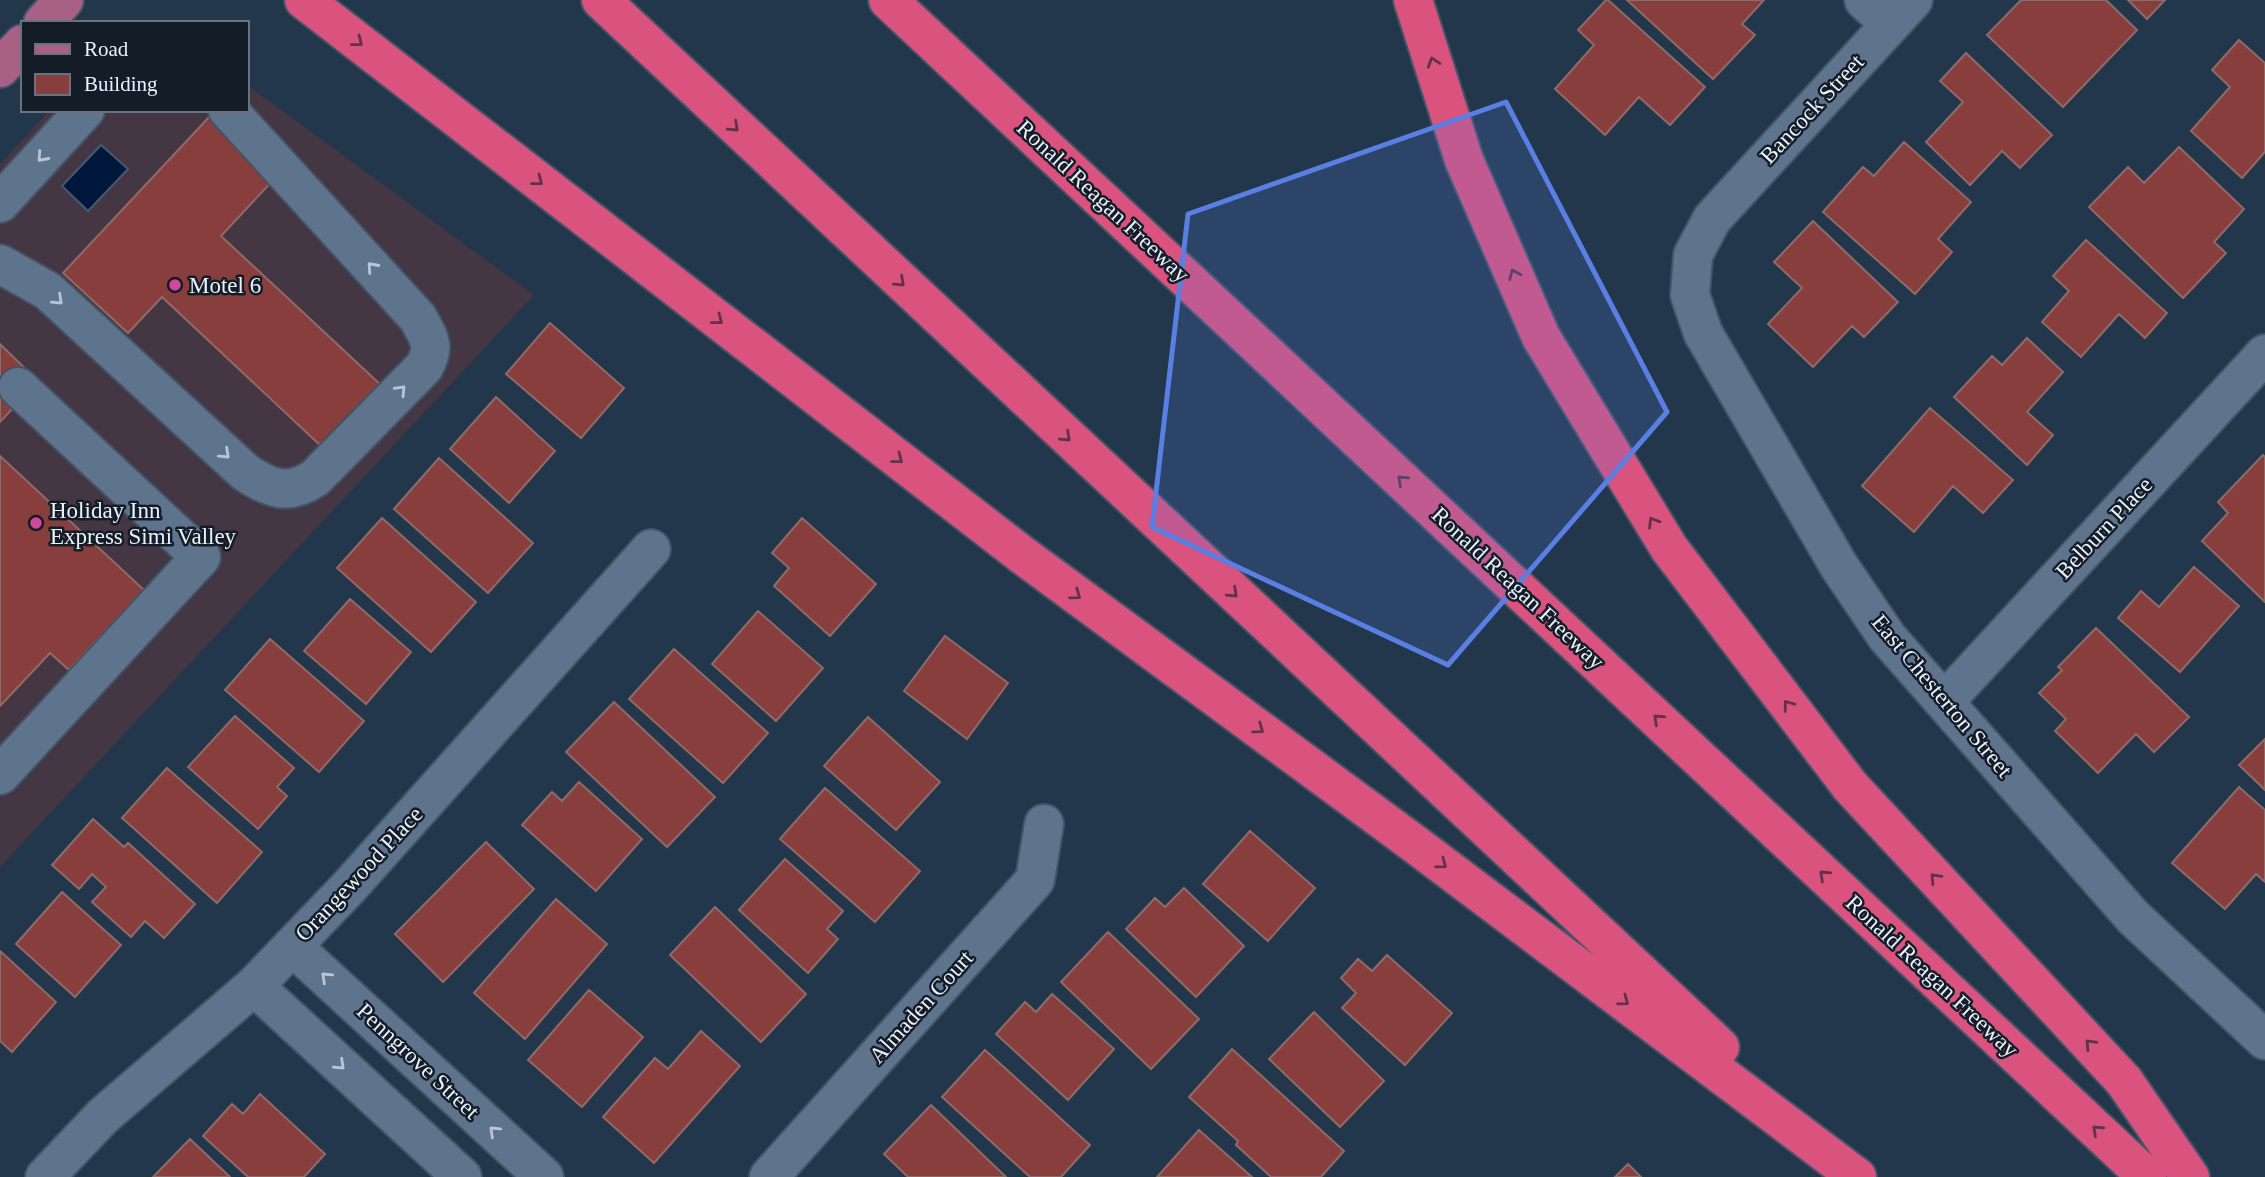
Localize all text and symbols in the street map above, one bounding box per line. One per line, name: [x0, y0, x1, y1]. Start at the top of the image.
legend: [21, 21, 248, 112]
one-way arrow: [350, 33, 363, 46]
text: Road: [84, 37, 129, 61]
street label: Bancock Street: [1755, 49, 1869, 169]
one-way arrow: [1427, 56, 1441, 69]
text: Building: [84, 72, 158, 96]
street label: Ronald Reagan Freeway: [1012, 115, 1195, 288]
one-way arrow: [726, 118, 739, 131]
one-way arrow: [38, 149, 51, 162]
one-way arrow: [530, 172, 543, 185]
one-way arrow: [368, 262, 380, 275]
one-way arrow: [1508, 269, 1522, 281]
place label: Motel 6: [189, 273, 261, 298]
one-way arrow: [892, 274, 905, 286]
marker: Motel 6: [167, 277, 183, 293]
one-way arrow: [50, 291, 63, 304]
one-way arrow: [710, 312, 723, 325]
one-way arrow: [393, 386, 406, 399]
one-way arrow: [1058, 429, 1071, 442]
one-way arrow: [217, 445, 230, 458]
one-way arrow: [890, 451, 903, 464]
street label: Belburn Place: [2051, 472, 2157, 584]
one-way arrow: [1397, 476, 1410, 489]
place label: Holiday Inn Express Simi Valley: [50, 498, 237, 549]
street label: Ronald Reagan Freeway: [1427, 502, 1610, 675]
marker: Holiday Inn Express Simi Valley: [28, 515, 44, 531]
one-way arrow: [1648, 516, 1661, 529]
one-way arrow: [1225, 584, 1238, 597]
one-way arrow: [1068, 586, 1081, 599]
street label: East Chesterton Street: [1867, 610, 2018, 783]
one-way arrow: [1783, 700, 1796, 712]
one-way arrow: [1653, 715, 1666, 728]
one-way arrow: [1251, 721, 1264, 734]
street label: Orangewood Place: [290, 802, 428, 946]
one-way arrow: [1434, 856, 1447, 869]
one-way arrow: [1819, 870, 1832, 883]
one-way arrow: [1931, 873, 1943, 886]
street label: Ronald Reagan Freeway: [1841, 890, 2024, 1063]
street label: Almaden Court: [864, 945, 978, 1068]
one-way arrow: [321, 973, 334, 985]
one-way arrow: [1616, 993, 1629, 1006]
street label: Penngrove Street: [352, 998, 485, 1124]
one-way arrow: [2086, 1039, 2098, 1052]
one-way arrow: [332, 1057, 345, 1069]
one-way arrow: [2092, 1126, 2105, 1139]
one-way arrow: [489, 1127, 502, 1139]

